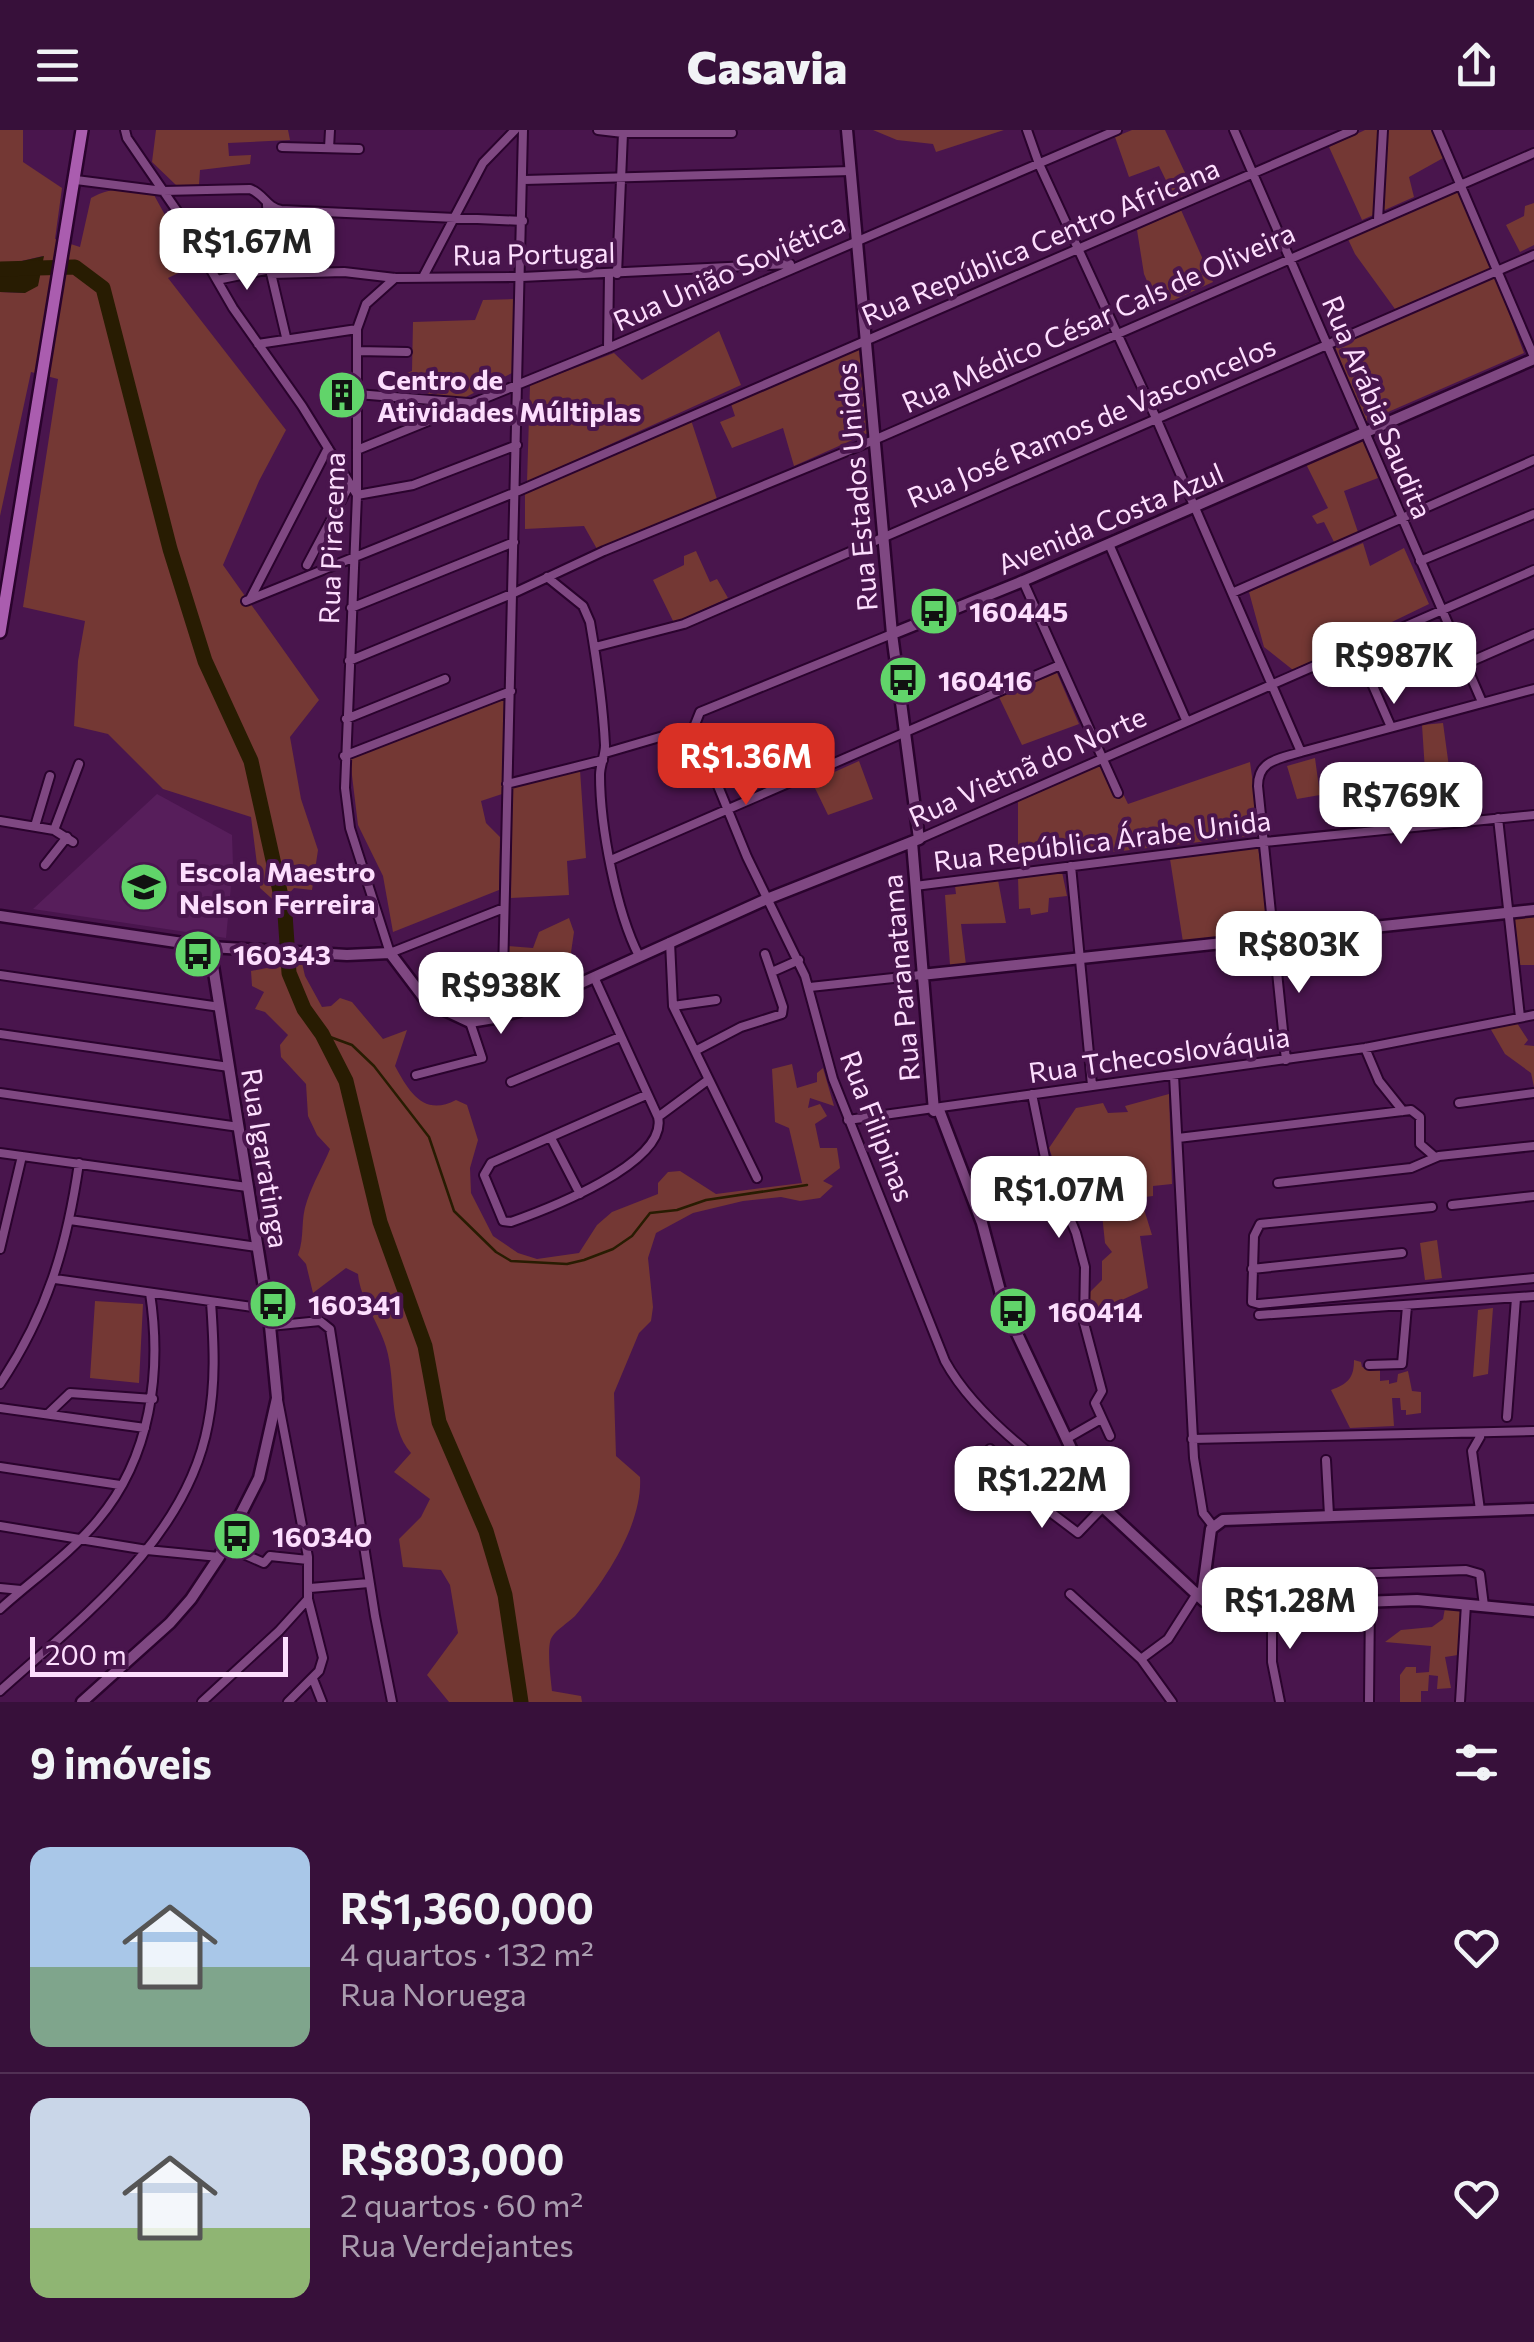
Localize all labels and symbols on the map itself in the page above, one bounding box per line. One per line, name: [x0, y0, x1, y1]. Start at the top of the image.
street label: Rua República Centro Africana: [856, 150, 1224, 332]
street label: Rua União Soviética: [608, 205, 850, 337]
pin: R$1.67M: [155, 208, 339, 293]
street label: Rua Médico César Cals de Oliveira: [896, 215, 1300, 419]
street label: Rua Portugal: [452, 235, 616, 271]
street label: Rua Arábia Saudita: [1316, 290, 1440, 524]
street label: Rua José Ramos de Vasconcelos: [902, 328, 1280, 514]
street label: Rua Estados Unidos: [828, 361, 884, 613]
place label: Centro de Atividades Múltiplas: [377, 362, 641, 428]
building icon: Centro de Atividades Múltiplas: [316, 369, 368, 421]
street label: Rua Piracema: [311, 451, 351, 625]
street label: Avenida Costa Azul: [992, 455, 1228, 581]
bus stop icon: 160445: [908, 585, 960, 637]
place label: 160445: [969, 594, 1068, 628]
pin: R$987K: [1313, 622, 1475, 707]
bus stop icon: 160416: [877, 654, 929, 706]
place label: 160416: [938, 663, 1033, 697]
street label: Rua Vietnã do Norte: [903, 698, 1151, 834]
pin: R$1.36M: [654, 723, 838, 808]
pin: R$769K: [1320, 762, 1482, 847]
street label: Rua República Árabe Unida: [931, 802, 1273, 878]
place label: Escola Maestro Nelson Ferreira: [179, 854, 376, 920]
school or university icon: Escola Maestro Nelson Ferreira: [118, 861, 170, 913]
street label: Rua Paranatama: [874, 873, 926, 1083]
pin: R$803K: [1218, 911, 1380, 996]
bus stop icon: 160343: [172, 928, 224, 980]
place label: 160343: [233, 937, 331, 971]
pin: R$938K: [420, 952, 582, 1037]
street label: Rua Tchecoslováquia: [1026, 1019, 1292, 1089]
street label: Rua Filipinas: [834, 1046, 922, 1206]
street label: Rua Igaratinga: [235, 1066, 297, 1250]
pin: R$1.07M: [967, 1156, 1151, 1241]
bus stop icon: 160341: [247, 1278, 299, 1330]
bus stop icon: 160414: [987, 1285, 1039, 1337]
place label: 160341: [308, 1287, 402, 1321]
place label: 160414: [1048, 1294, 1143, 1328]
pin: R$1.22M: [950, 1446, 1134, 1531]
bus stop icon: 160340: [211, 1510, 263, 1562]
place label: 160340: [272, 1519, 372, 1553]
pin: R$1.28M: [1198, 1567, 1382, 1652]
scale bar: [30, 1632, 288, 1676]

